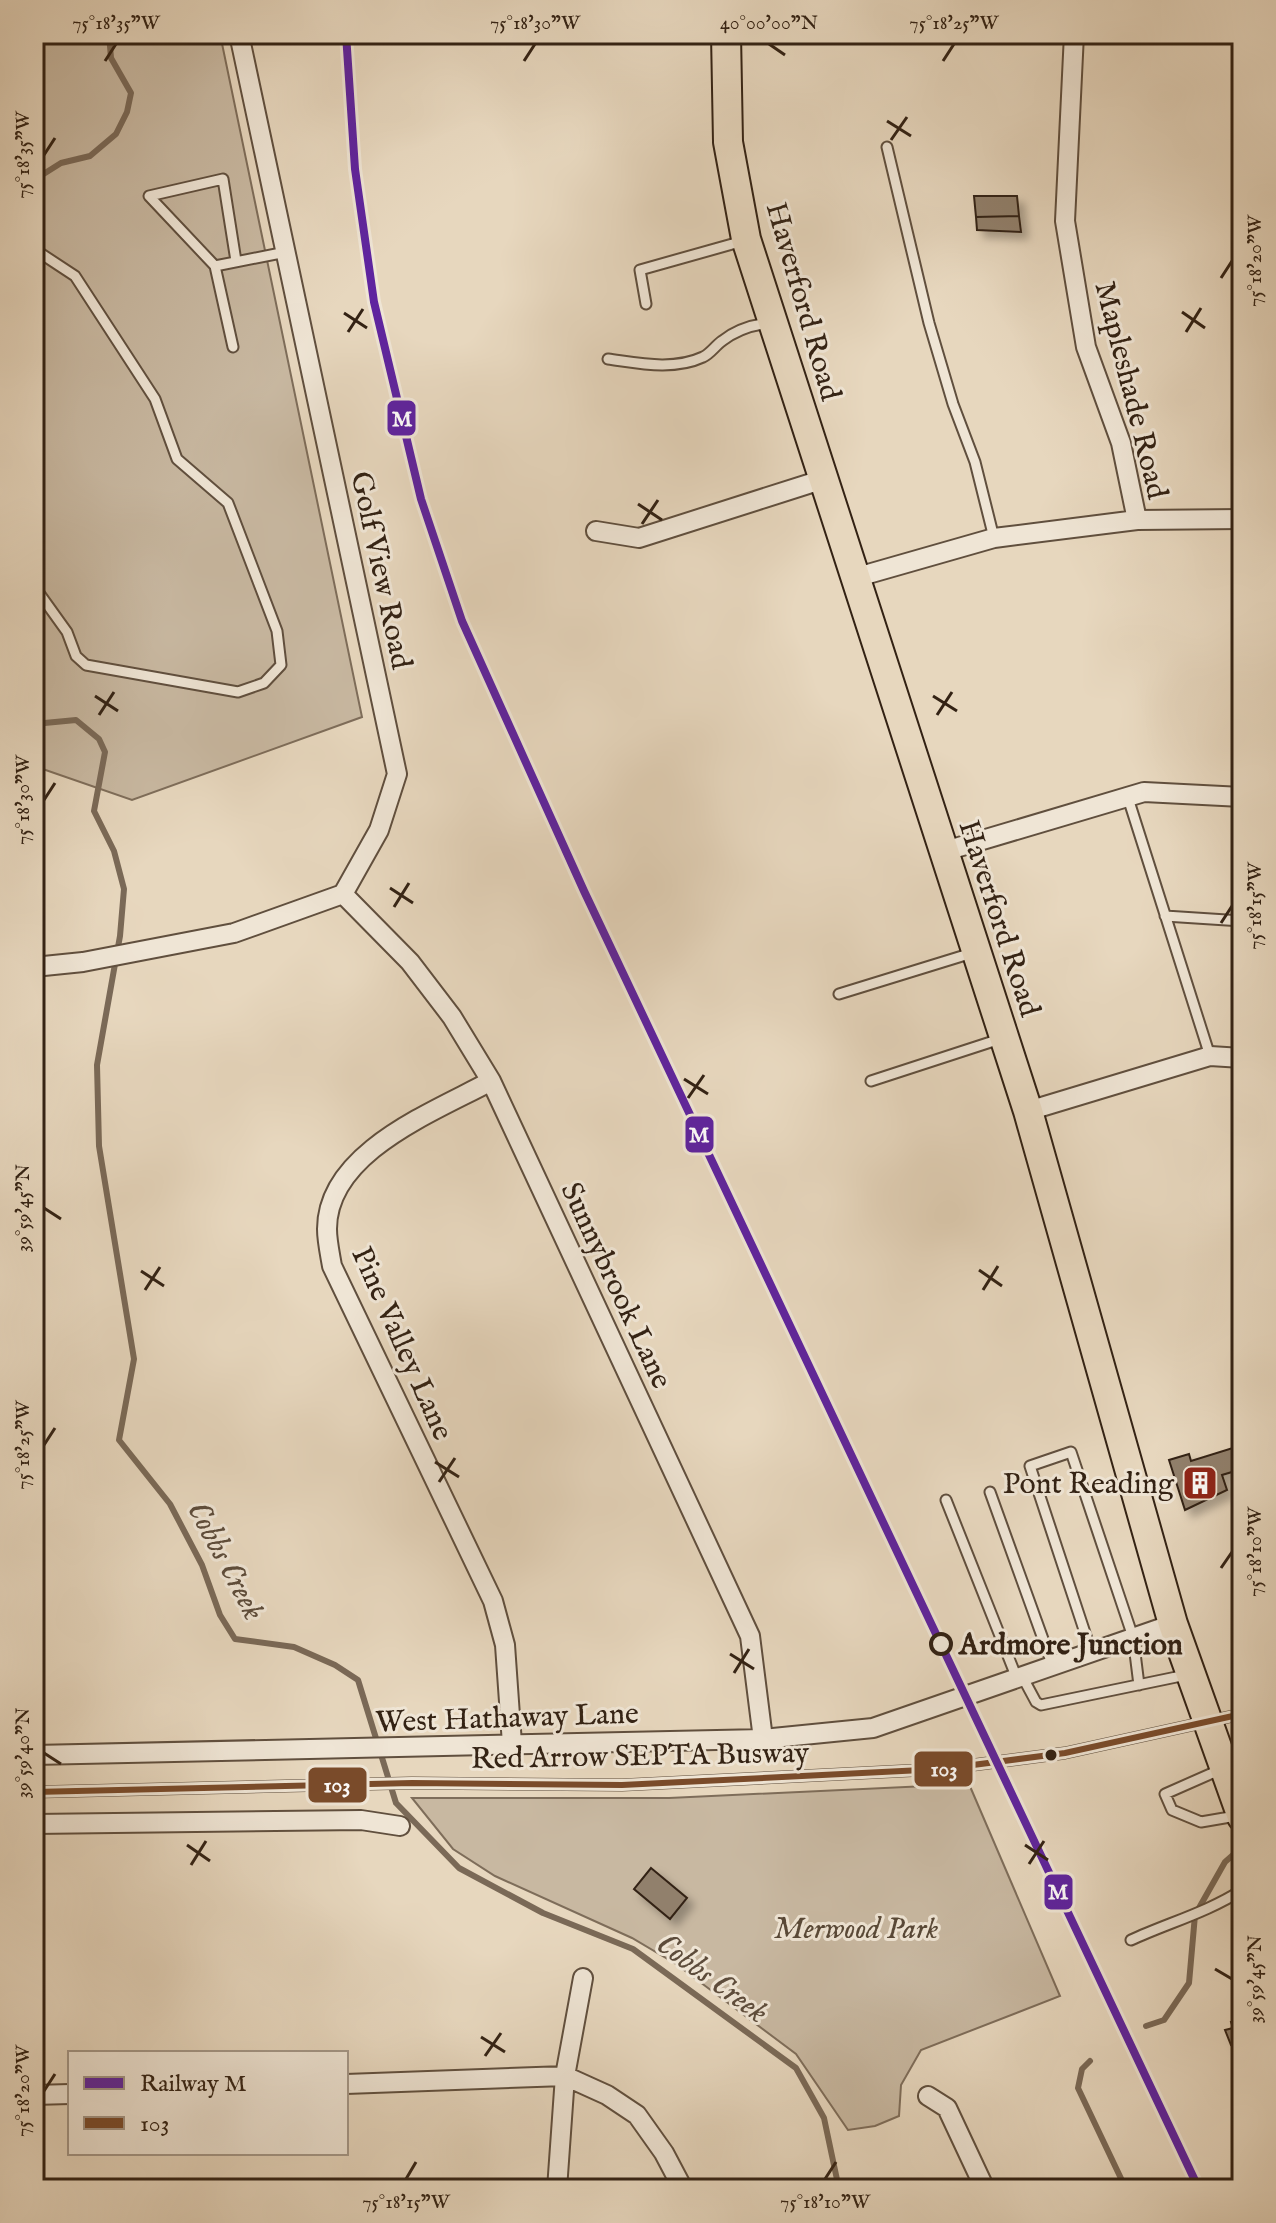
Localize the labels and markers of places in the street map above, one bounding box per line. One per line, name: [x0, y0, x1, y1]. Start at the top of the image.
building icon: Pont Reading: [1181, 1464, 1219, 1502]
place label: Pont Reading: [1003, 1466, 1175, 1504]
place label: Ardmore Junction: [958, 1627, 1183, 1665]
marker: Ardmore Junction: [930, 1633, 952, 1655]
unlabelled marker: [1043, 1747, 1059, 1763]

